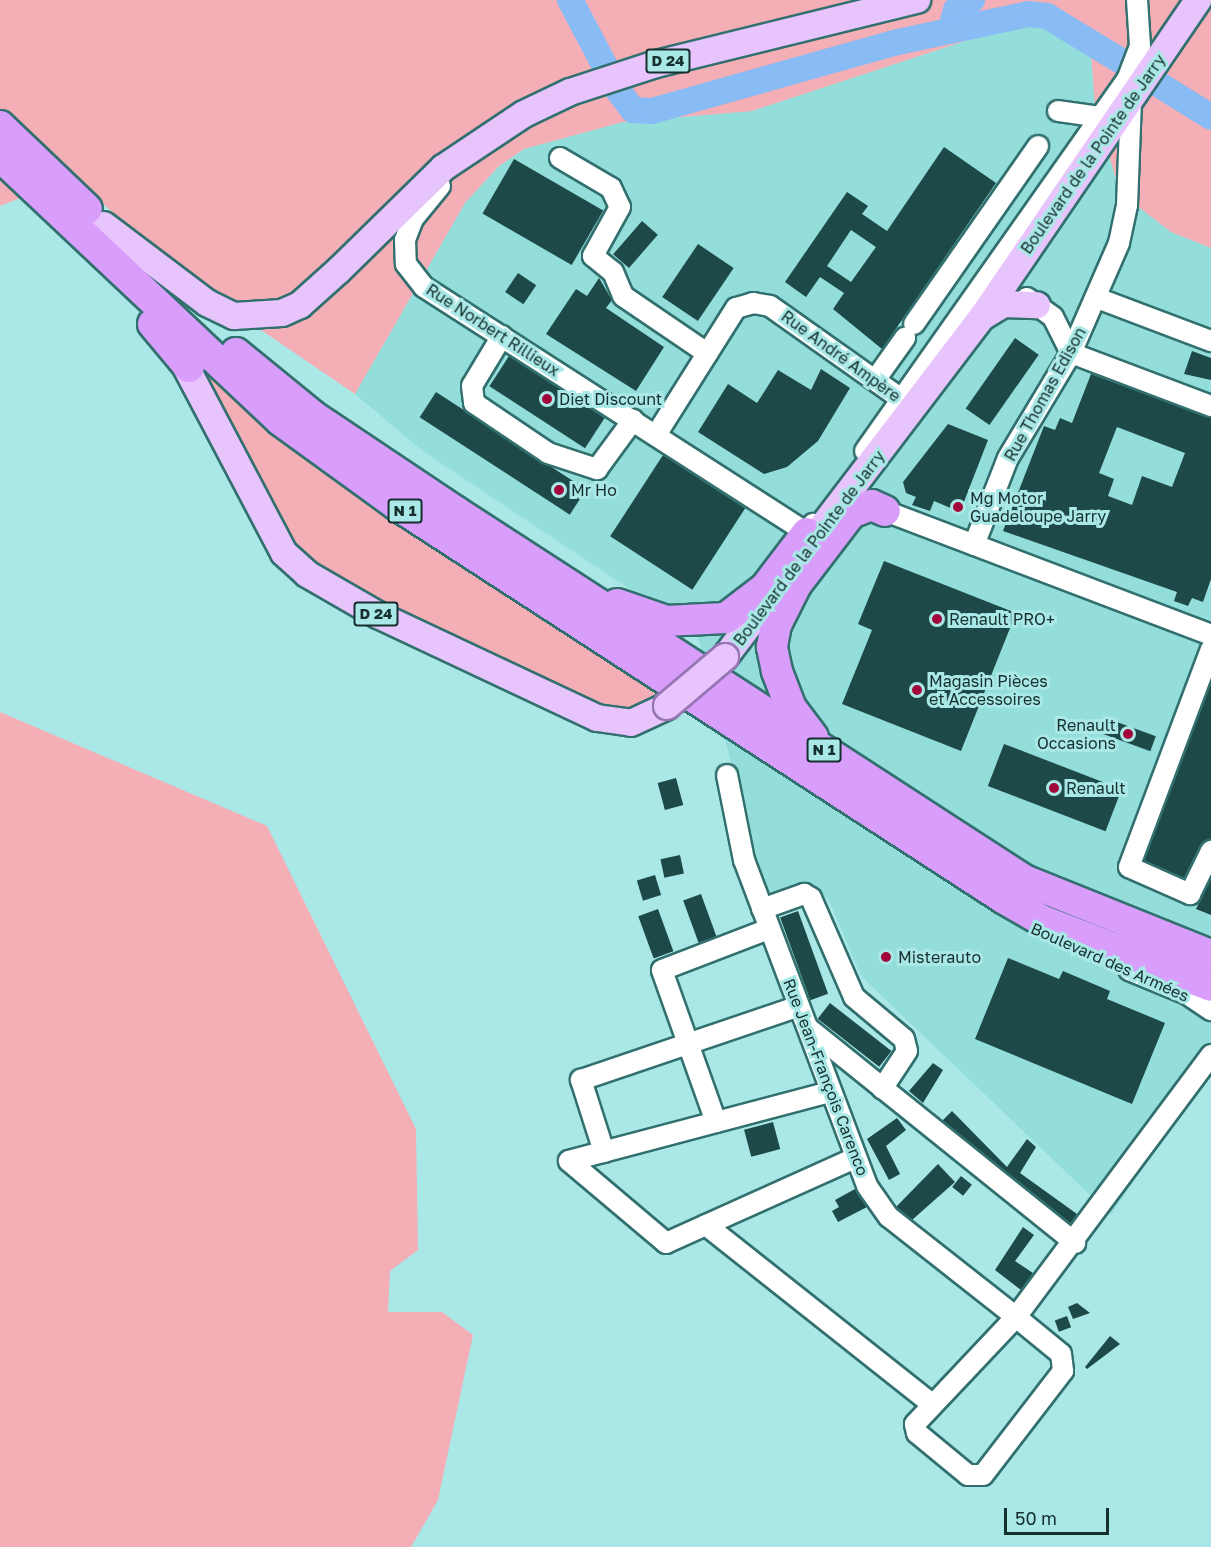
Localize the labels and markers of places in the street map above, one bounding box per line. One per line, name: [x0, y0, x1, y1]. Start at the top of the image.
place label: Diet Discount: [559, 389, 662, 409]
marker: Diet Discount: [540, 392, 554, 406]
place label: Mr Ho: [571, 480, 617, 500]
marker: Mr Ho: [552, 483, 566, 497]
place label: Mg Motor Guadeloupe Jarry: [970, 488, 1106, 526]
marker: Mg Motor Guadeloupe Jarry: [951, 500, 965, 514]
place label: Renault PRO+: [949, 609, 1055, 629]
marker: Renault PRO+: [930, 612, 944, 626]
place label: Magasin Pièces et Accessoires: [929, 671, 1048, 709]
marker: Magasin Pièces et Accessoires: [910, 683, 924, 697]
place label: Renault Occasions: [1037, 715, 1116, 753]
marker: Renault Occasions: [1121, 727, 1135, 741]
place label: Renault: [1066, 778, 1126, 798]
marker: Renault: [1047, 781, 1061, 795]
place label: Misterauto: [898, 947, 981, 967]
marker: Misterauto: [879, 950, 893, 964]

